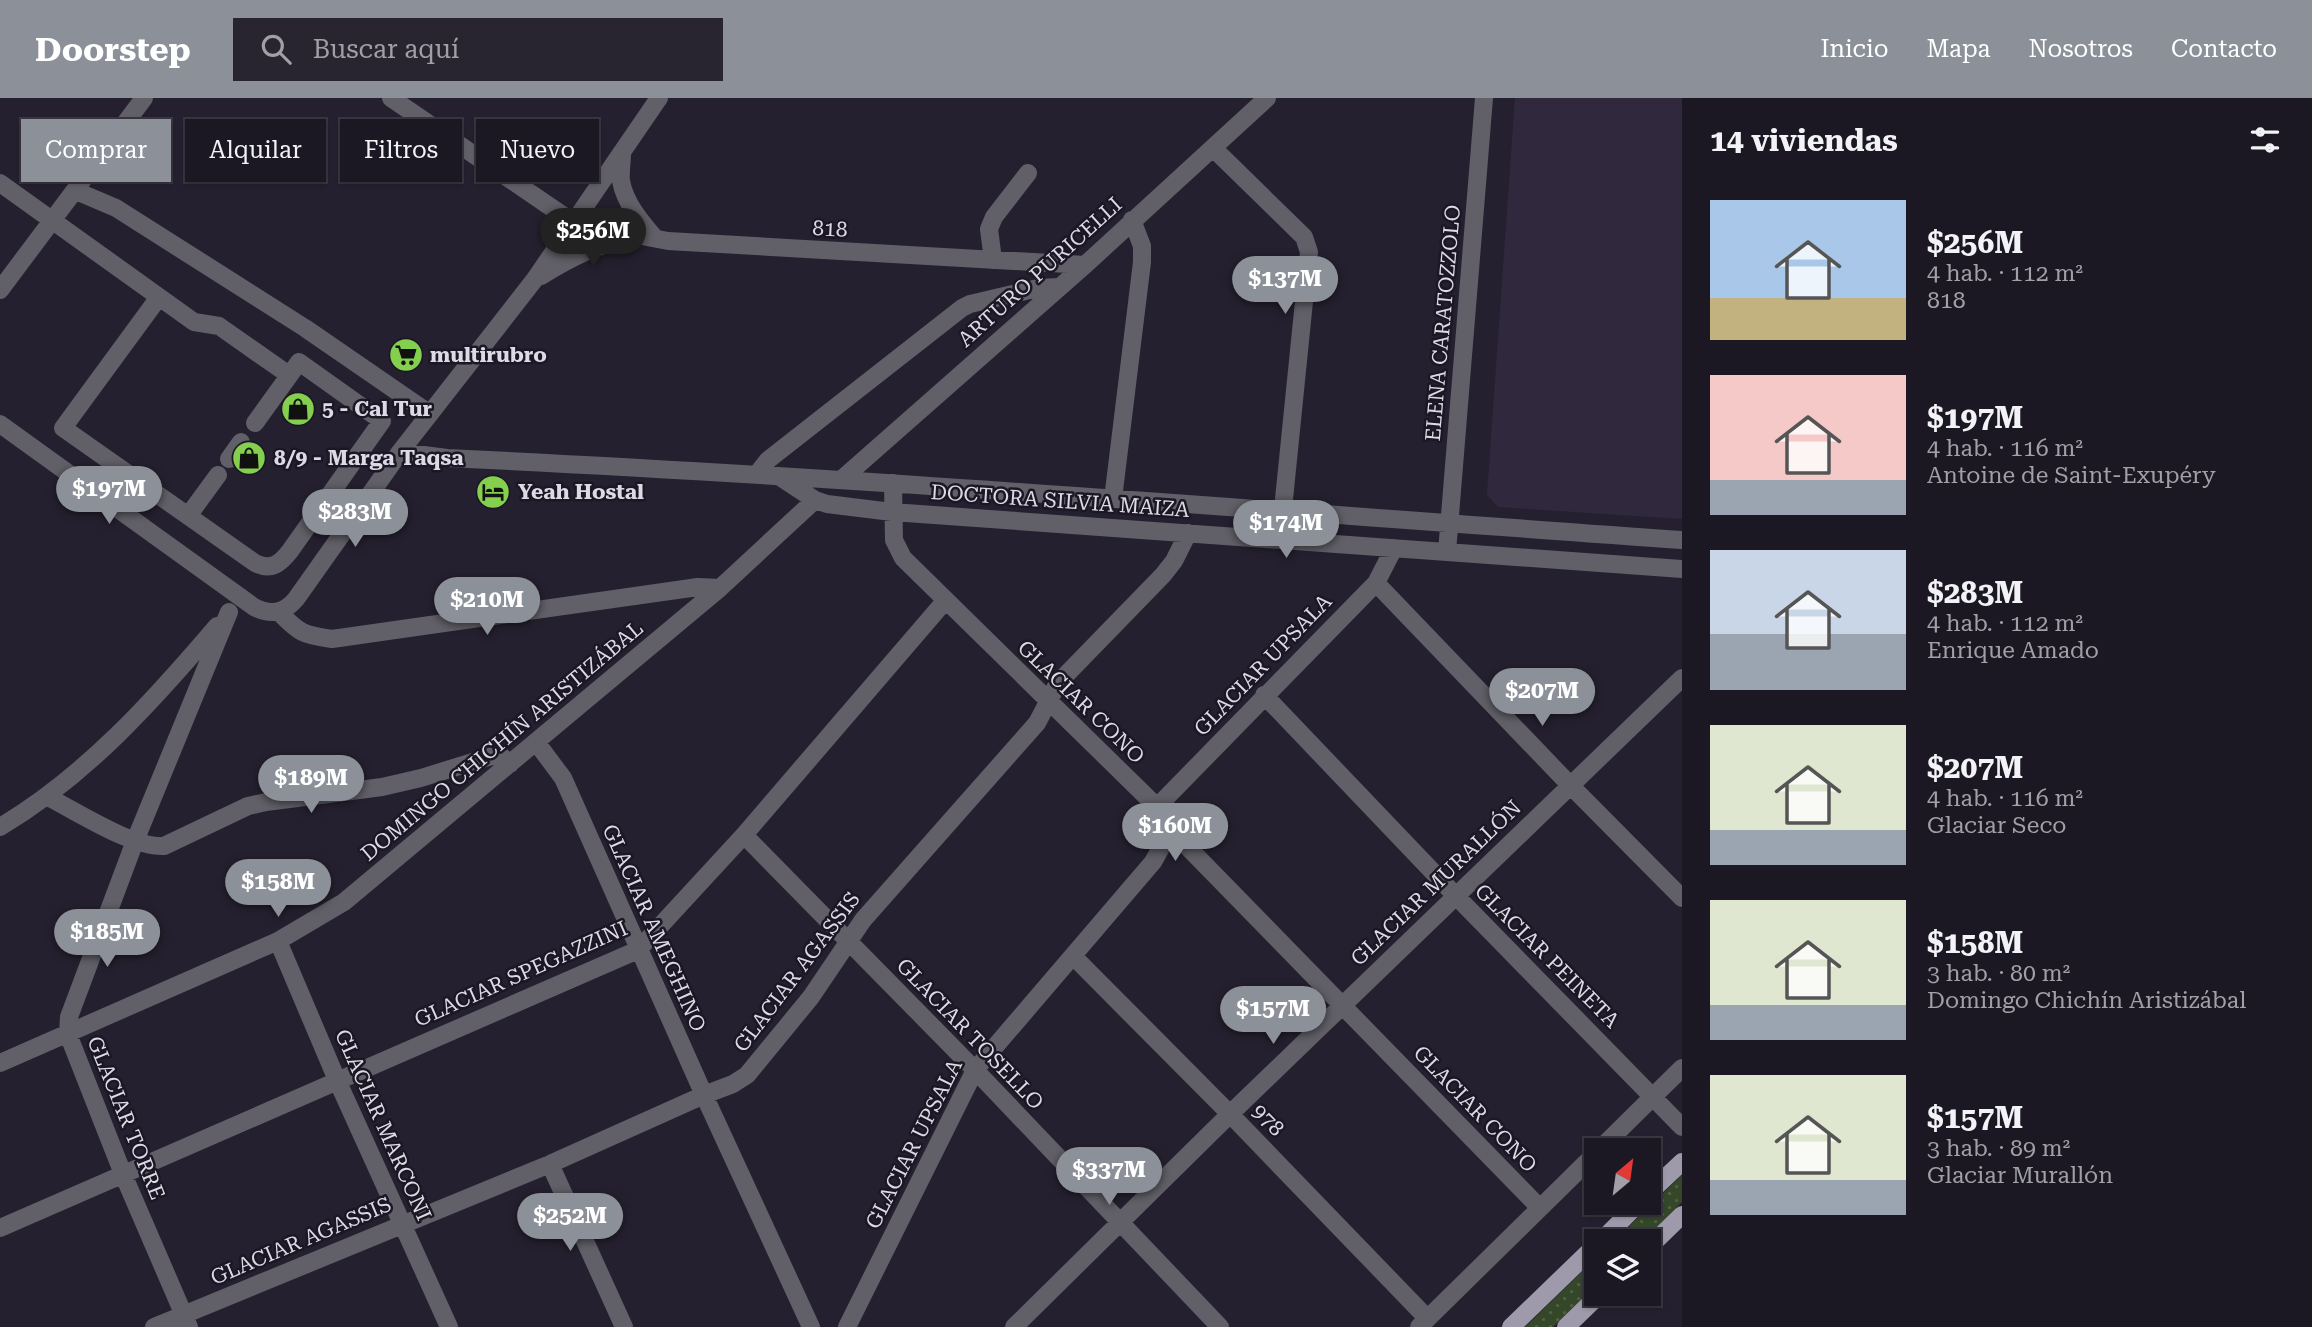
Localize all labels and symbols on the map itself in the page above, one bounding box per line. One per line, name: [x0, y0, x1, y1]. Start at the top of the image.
street label: ARTURO PURICELLI: [953, 192, 1127, 352]
street label: ELENA CARATOZZOLO: [1421, 204, 1465, 442]
pin: $256M: [544, 208, 642, 268]
street label: 818: [812, 216, 848, 242]
pin: $137M: [1236, 256, 1334, 316]
supermarket icon: multirubro: [387, 336, 425, 374]
place label: multirubro: [430, 343, 547, 367]
shop icon: 5 - Cal Tur: [279, 390, 317, 428]
place label: 5 - Cal Tur: [322, 397, 433, 421]
shop icon: 8/9 - Marga Taqsa: [230, 439, 268, 477]
place label: 8/9 - Marga Taqsa: [274, 446, 464, 470]
pin: $197M: [60, 466, 158, 526]
hotel icon: Yeah Hostal: [474, 473, 512, 511]
place label: Yeah Hostal: [518, 480, 644, 504]
street label: DOCTORA SILVIA MAIZA: [930, 480, 1190, 522]
pin: $283M: [306, 490, 404, 549]
pin: $174M: [1237, 500, 1335, 560]
pin: $210M: [438, 578, 536, 637]
street label: GLACIAR UPSALA: [1189, 589, 1337, 741]
street label: DOMINGO CHICHÍN ARISTIZÁBAL: [356, 615, 648, 866]
street label: GLACIAR CONO: [1013, 636, 1149, 768]
pin: $207M: [1493, 668, 1591, 728]
pin: $189M: [262, 756, 360, 815]
street label: GLACIAR MURALLÓN: [1345, 795, 1526, 970]
pin: $160M: [1126, 804, 1224, 863]
street label: GLACIAR AMEGHINO: [597, 821, 711, 1035]
pin: $158M: [229, 860, 327, 919]
street label: GLACIAR PEINETA: [1470, 879, 1624, 1033]
street label: GLACIAR AGASSIS: [729, 887, 865, 1057]
pin: $185M: [58, 910, 156, 969]
street label: GLACIAR SPEGAZZINI: [411, 916, 631, 1032]
street label: GLACIAR TOSELLO: [892, 954, 1048, 1114]
pin: $157M: [1224, 986, 1322, 1046]
street label: GLACIAR MARCONI: [330, 1026, 436, 1224]
street label: GLACIAR TORRE: [82, 1033, 170, 1203]
street label: GLACIAR CONO: [1409, 1041, 1541, 1177]
street label: GLACIAR UPSALA: [861, 1055, 967, 1233]
street label: 978: [1247, 1099, 1289, 1141]
north arrow: [1584, 1138, 1661, 1214]
pin: $337M: [1060, 1148, 1158, 1207]
street label: GLACIAR AGASSIS: [207, 1192, 395, 1290]
pin: $252M: [521, 1194, 619, 1253]

